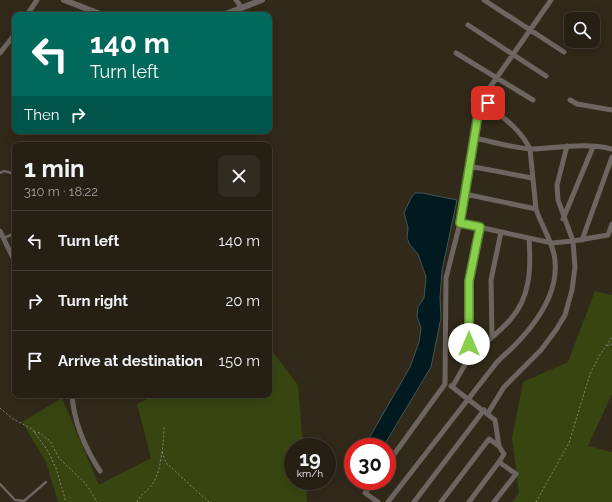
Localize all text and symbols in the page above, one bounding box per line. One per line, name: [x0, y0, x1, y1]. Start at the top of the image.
map controls: [564, 12, 600, 48]
button: search: [564, 12, 600, 48]
text: 140 m: [90, 27, 170, 60]
icon: left: [24, 28, 76, 80]
text: Turn left: [90, 61, 159, 82]
pin: [471, 86, 505, 120]
icon: arrive: [477, 92, 499, 114]
icon: right: [67, 104, 89, 126]
text: Then: [24, 106, 59, 124]
text: 1 min: [24, 154, 85, 183]
button: close: [218, 155, 260, 197]
text: 310 m · 18:22: [24, 184, 98, 199]
icon: left: [24, 230, 46, 252]
text: Turn left: [58, 232, 119, 250]
text: 140 m: [219, 232, 260, 250]
icon: right: [24, 290, 46, 312]
text: Turn right: [58, 292, 128, 310]
text: 20 m: [225, 292, 260, 310]
position arrow: [448, 323, 490, 365]
icon: arrive: [24, 350, 46, 372]
text: Arrive at destination: [58, 352, 203, 370]
text: 150 m: [219, 352, 260, 370]
speed limit sign: 30: [344, 438, 396, 490]
text: 19: [299, 447, 321, 471]
text: km/h: [297, 468, 323, 479]

